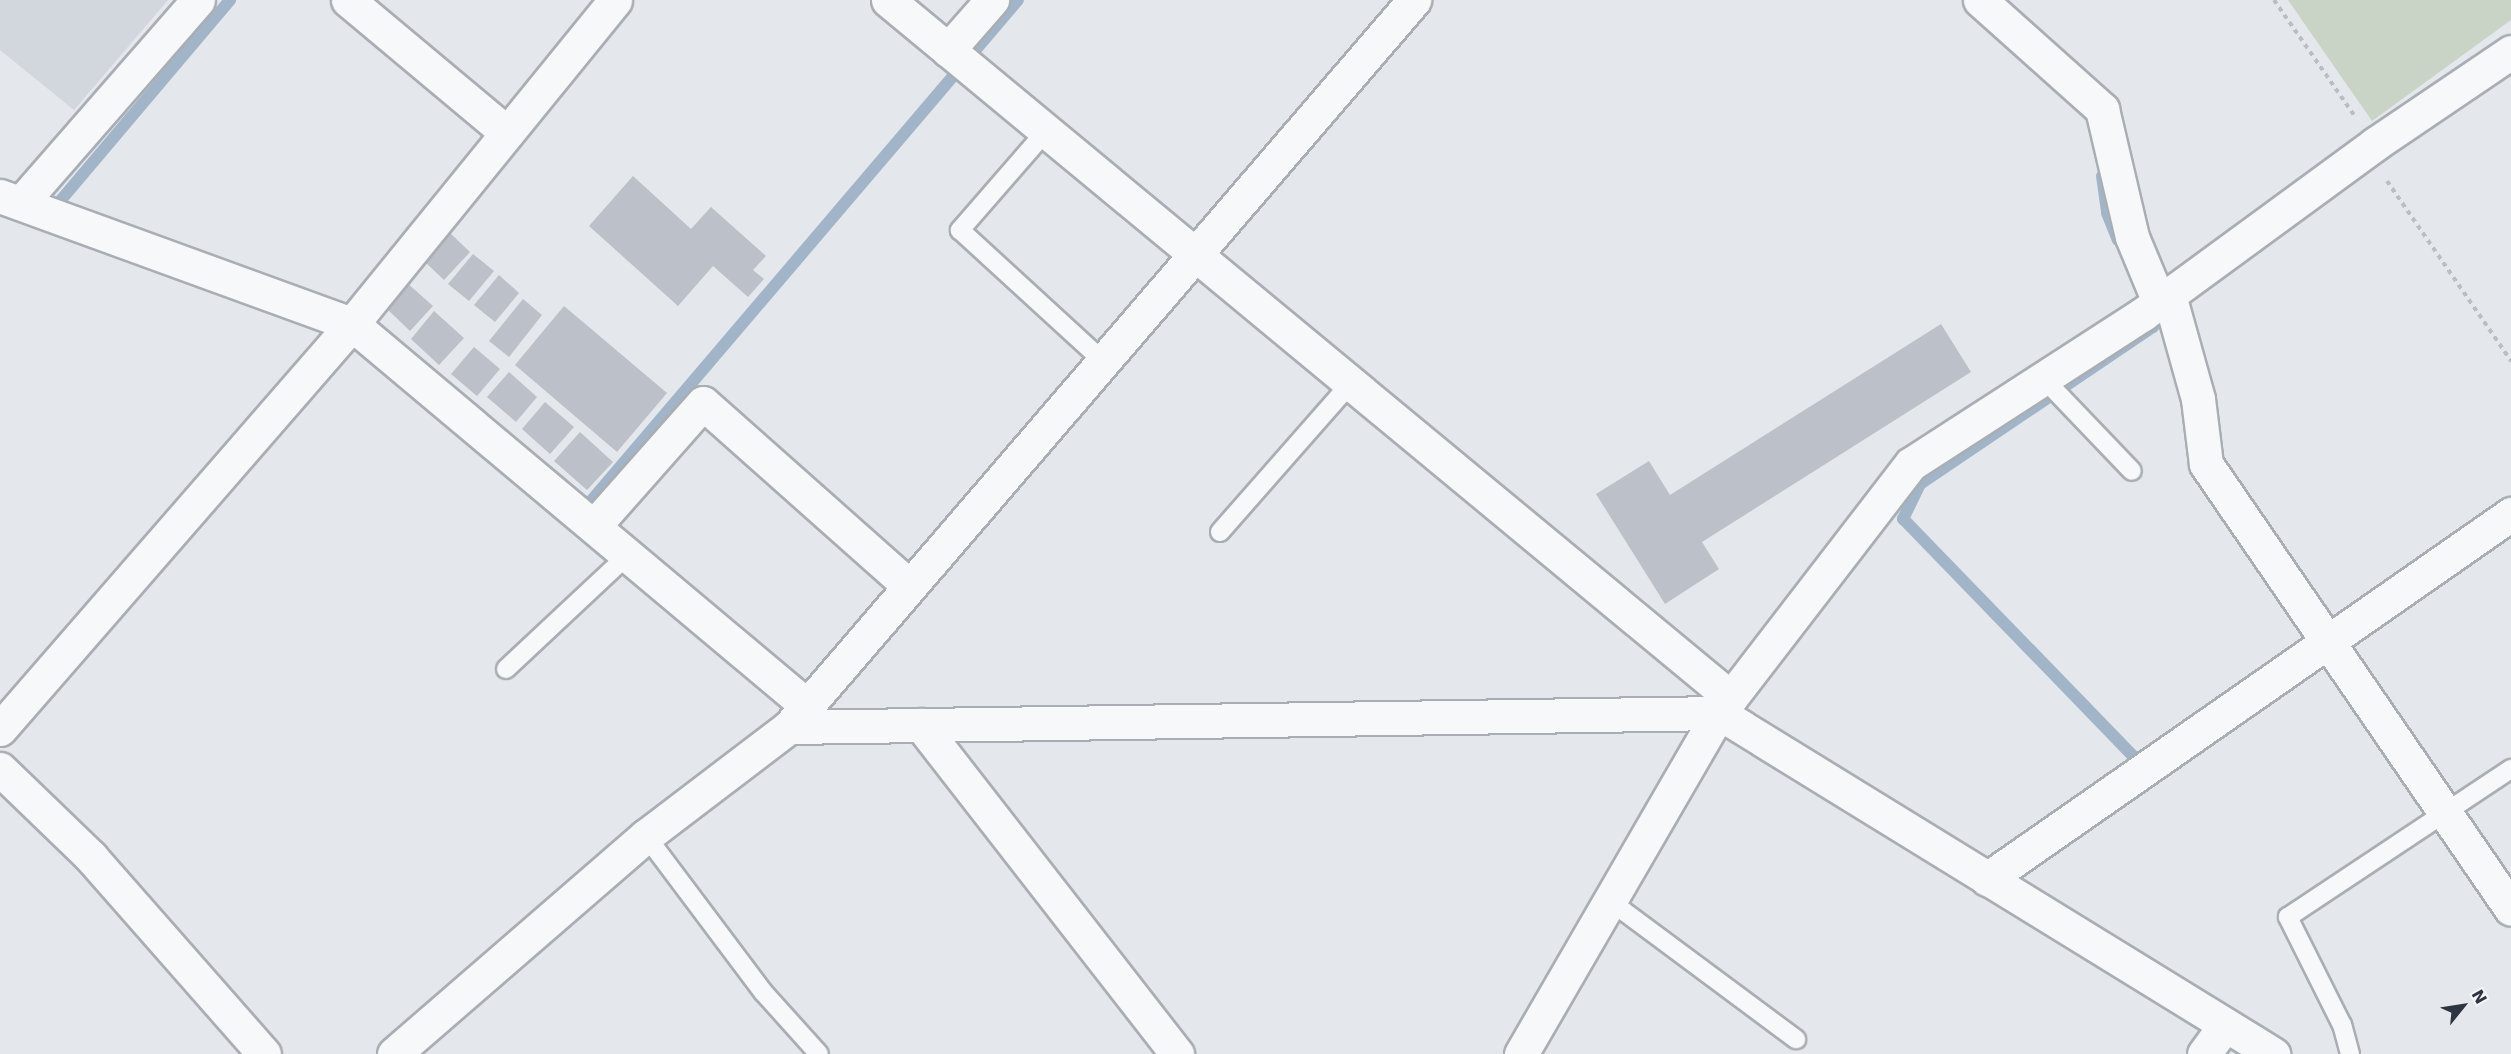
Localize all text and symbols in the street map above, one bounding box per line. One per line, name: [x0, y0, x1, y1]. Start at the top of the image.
north arrow: [2433, 976, 2493, 1036]
text: N: [2467, 986, 2491, 1007]

